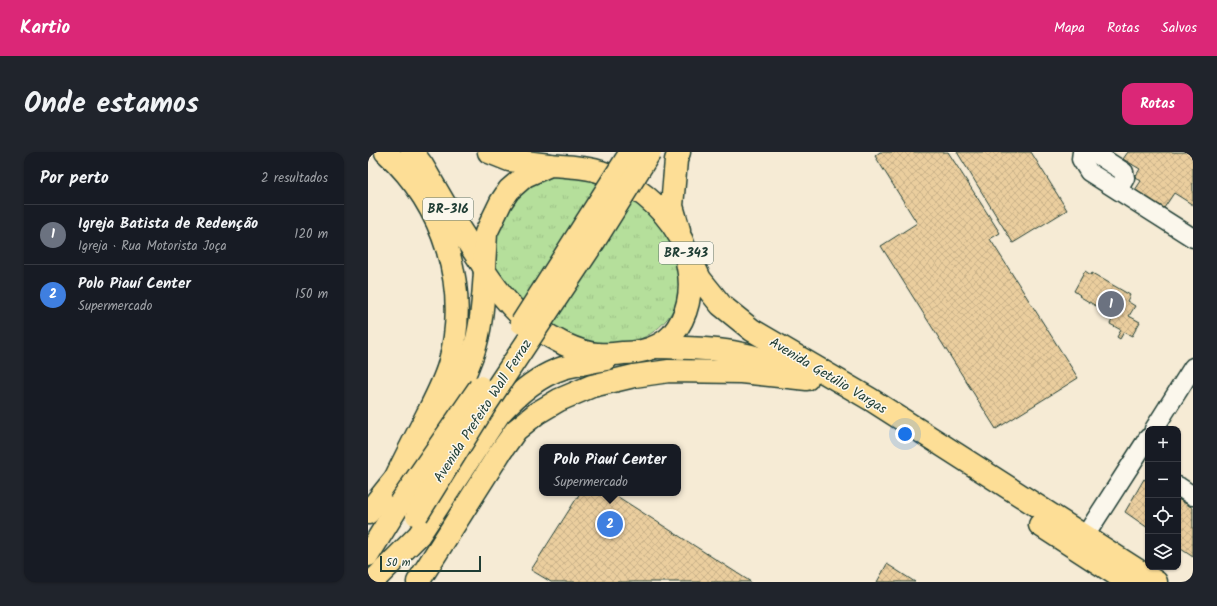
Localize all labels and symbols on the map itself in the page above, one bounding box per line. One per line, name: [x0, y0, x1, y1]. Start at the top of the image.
road number: BR-316: [423, 198, 473, 220]
road number: BR-343: [659, 242, 713, 264]
pin: 1: [1098, 289, 1124, 319]
street label: Avenida Getúlio Vargas: [765, 332, 891, 420]
street label: Avenida Prefeito Wall Ferraz: [428, 335, 538, 487]
your location: [895, 424, 915, 444]
pin: 2: [597, 509, 623, 539]
scale bar: [380, 554, 481, 573]

